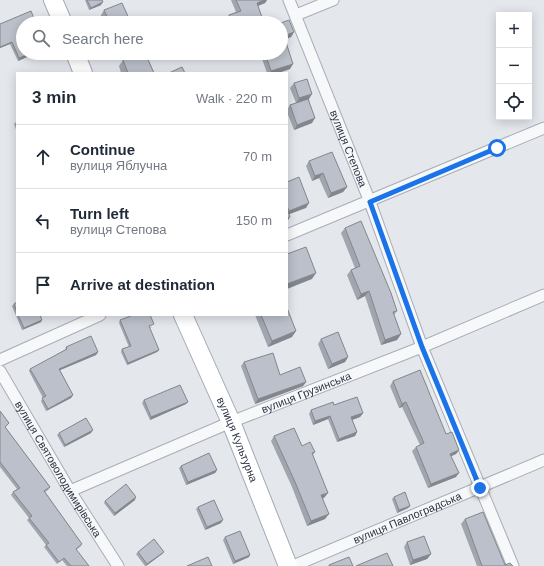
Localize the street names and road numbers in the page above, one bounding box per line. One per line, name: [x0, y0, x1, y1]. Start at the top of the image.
street label: вулиця Степова: [328, 108, 370, 189]
street label: вулиця Грузинська: [260, 369, 354, 415]
street label: вулиця Культурна: [215, 395, 260, 485]
street label: вулиця Святоволодимирівська: [13, 399, 104, 540]
street label: вулиця Павлоградська: [351, 489, 464, 546]

